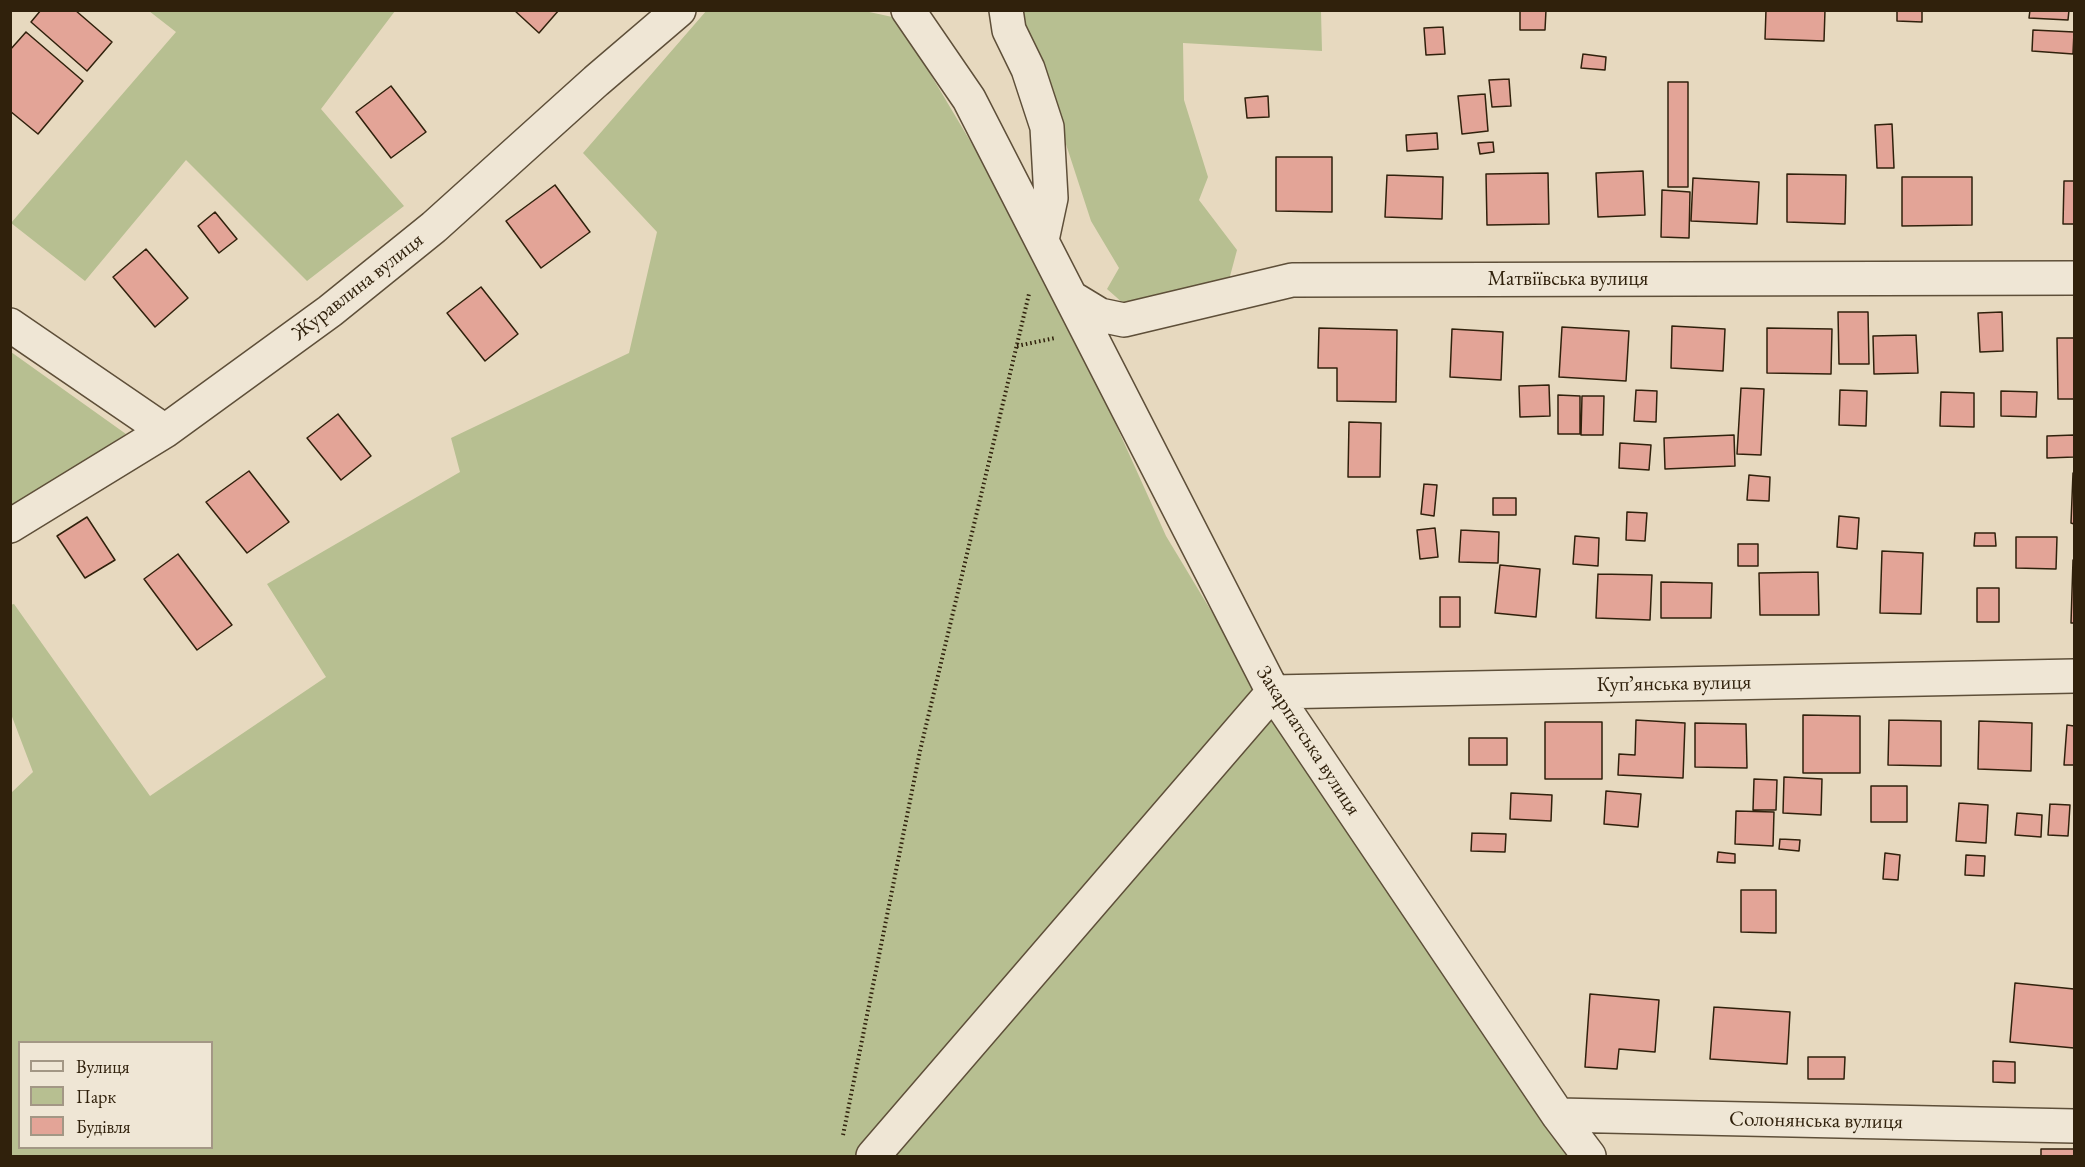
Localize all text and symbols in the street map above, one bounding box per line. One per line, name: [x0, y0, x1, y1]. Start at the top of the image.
street label: Журавлина вулиця: [287, 228, 429, 346]
street label: Матвіївська вулиця: [1488, 266, 1648, 292]
street label: Закарпатська вулиця: [1250, 662, 1366, 820]
street label: Купʼянська вулиця: [1596, 670, 1752, 698]
legend: [18, 1041, 213, 1149]
text: Вулиця: [76, 1055, 129, 1078]
text: Парк: [76, 1085, 116, 1108]
street label: Солонянська вулиця: [1729, 1107, 1903, 1135]
text: Будівля: [76, 1115, 131, 1138]

